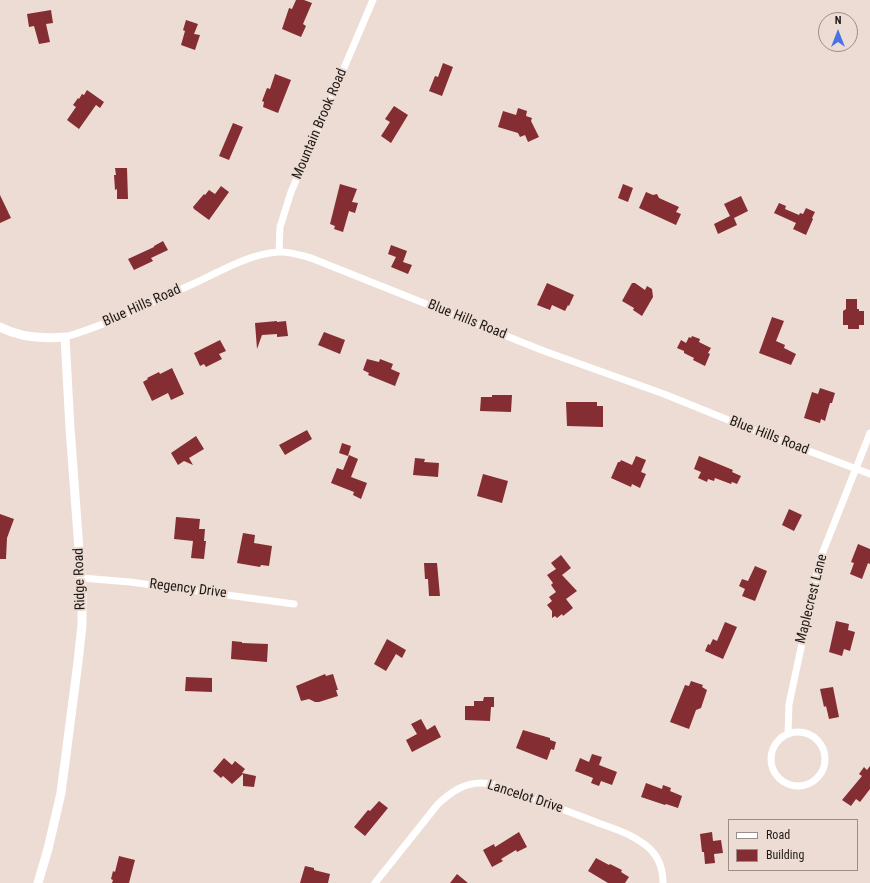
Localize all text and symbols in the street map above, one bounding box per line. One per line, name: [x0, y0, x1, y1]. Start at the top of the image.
north arrow: [818, 12, 858, 52]
text: N: [835, 14, 841, 27]
street label: Mountain Brook Road: [289, 66, 351, 182]
street label: Blue Hills Road: [100, 281, 184, 331]
street label: Blue Hills Road: [425, 297, 509, 343]
street label: Blue Hills Road: [727, 413, 811, 459]
street label: Ridge Road: [71, 548, 89, 610]
street label: Maplecrest Lane: [793, 553, 831, 645]
street label: Regency Drive: [148, 576, 228, 602]
street label: Lancelot Drive: [485, 777, 565, 817]
legend: [728, 819, 858, 871]
text: Road: [766, 828, 790, 842]
text: Building: [766, 848, 804, 862]

